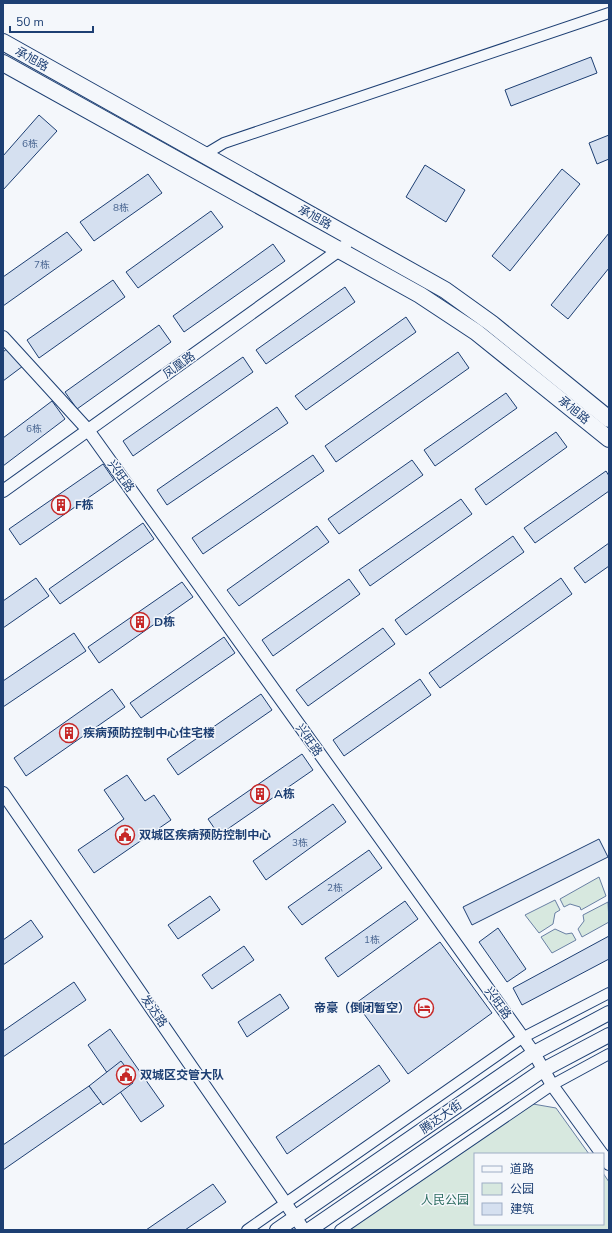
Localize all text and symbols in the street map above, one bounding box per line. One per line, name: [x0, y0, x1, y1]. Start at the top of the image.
scale bar: [10, 8, 93, 34]
text: 50 m: [16, 14, 44, 30]
street label: 承旭路: [12, 43, 52, 75]
house number: 6栋: [22, 137, 38, 151]
house number: 8栋: [113, 201, 129, 215]
street label: 承旭路: [295, 201, 335, 233]
house number: 7栋: [34, 258, 50, 272]
street label: 凤凰路: [160, 348, 198, 382]
street label: 承旭路: [555, 392, 593, 428]
house number: 6栋: [26, 422, 42, 436]
street label: 兴旺路: [104, 457, 138, 495]
building icon: F栋: [50, 494, 72, 516]
place label: F栋: [75, 497, 94, 513]
building icon: D栋: [129, 611, 151, 633]
place label: D栋: [154, 614, 175, 630]
street label: 兴旺路: [292, 721, 326, 759]
building icon: 疾病预防控制中心住宅楼: [58, 722, 80, 744]
place label: 疾病预防控制中心住宅楼: [83, 725, 215, 741]
building icon: A栋: [249, 783, 271, 805]
place label: A栋: [274, 786, 295, 802]
public building icon: 双城区疾病预防控制中心: [114, 824, 136, 846]
place label: 双城区疾病预防控制中心: [139, 827, 271, 843]
house number: 3栋: [292, 836, 308, 850]
house number: 2栋: [327, 881, 343, 895]
house number: 1栋: [364, 933, 380, 947]
street label: 兴旺路: [481, 984, 515, 1022]
street label: 发达路: [137, 992, 171, 1030]
hotel icon: 帝豪（倒闭暂空）: [413, 997, 435, 1019]
place label: 帝豪（倒闭暂空）: [314, 1000, 410, 1016]
public building icon: 双城区交管大队: [115, 1064, 137, 1086]
place label: 双城区交管大队: [140, 1067, 224, 1083]
street label: 腾达大街: [417, 1097, 465, 1137]
legend: [474, 1153, 604, 1225]
text: 道路: [510, 1161, 534, 1177]
text: 公园: [510, 1181, 534, 1197]
park label: 人民公园: [421, 1192, 469, 1208]
text: 建筑: [510, 1201, 534, 1217]

